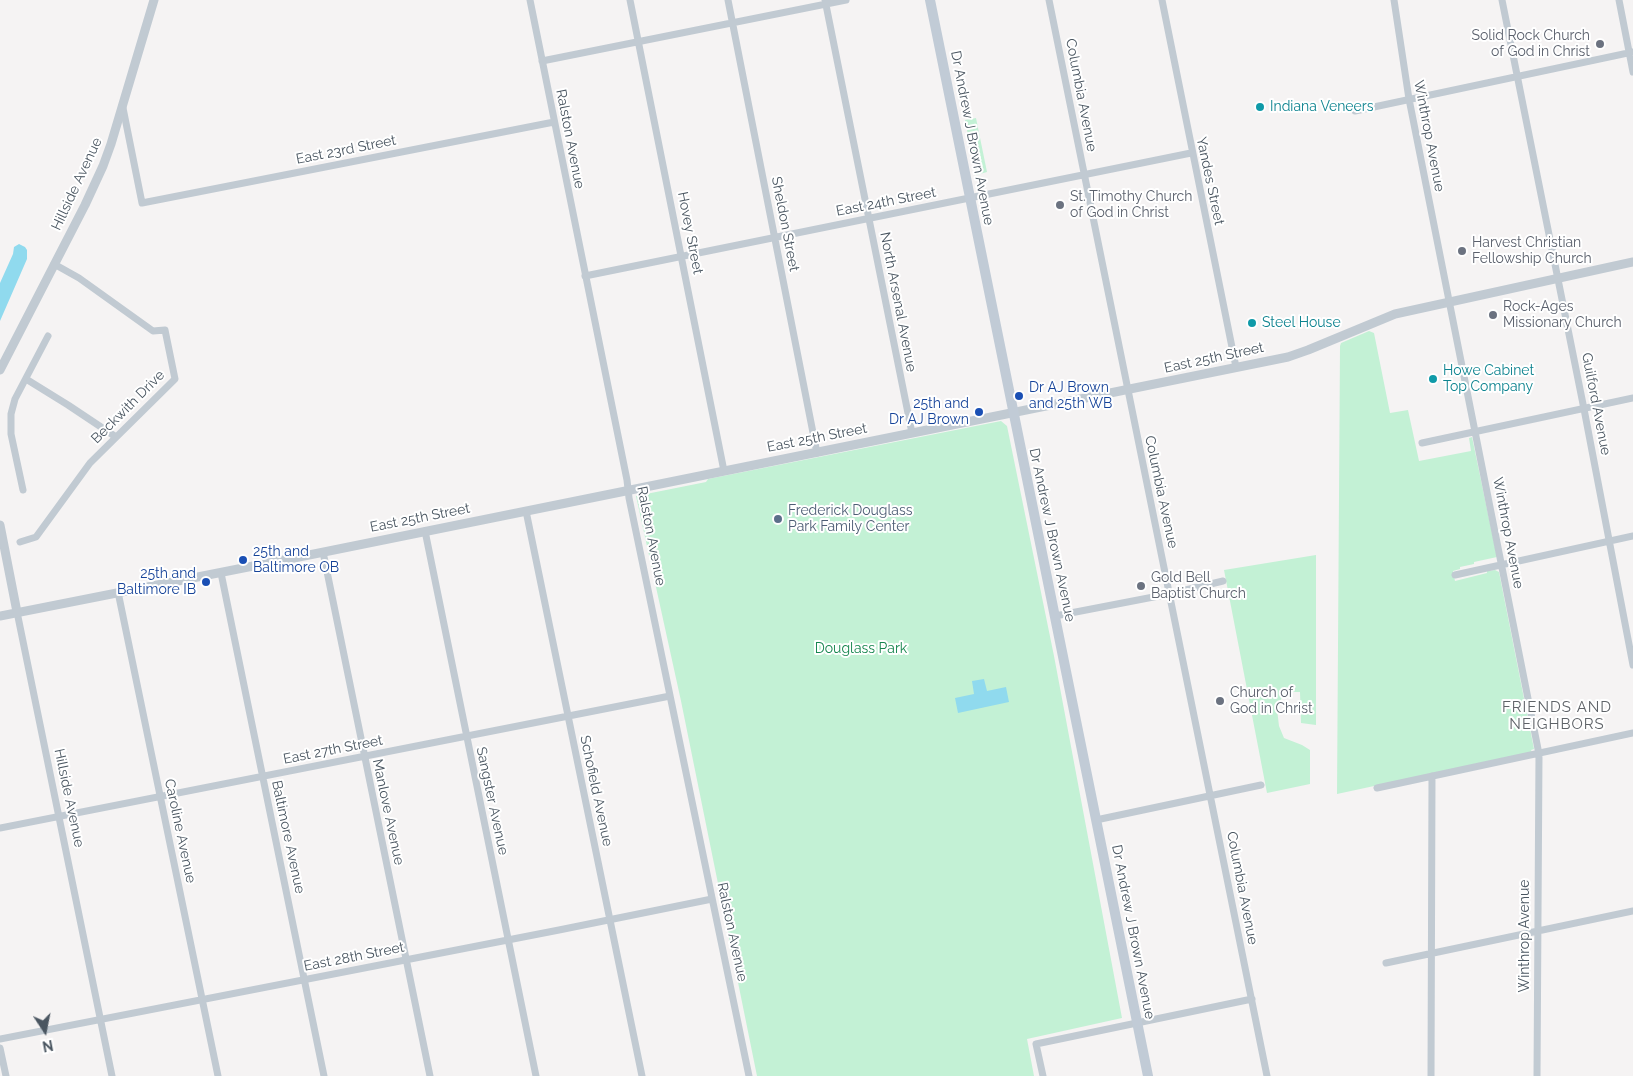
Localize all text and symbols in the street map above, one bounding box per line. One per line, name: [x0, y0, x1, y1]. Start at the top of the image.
place label: Solid Rock Church of God in Christ: [1471, 28, 1590, 60]
street label: Columbia Avenue: [1062, 37, 1100, 153]
marker: Solid Rock Church of God in Christ: [1594, 38, 1606, 50]
street label: Dr Andrew J Brown Avenue: [947, 49, 997, 227]
street label: Winthrop Avenue: [1410, 79, 1448, 193]
street label: Ralston Avenue: [552, 88, 588, 190]
place label: Indiana Veneers: [1270, 99, 1373, 115]
marker: Indiana Veneers: [1254, 101, 1266, 113]
street label: East 23rd Street: [294, 132, 398, 168]
street label: Hillside Avenue: [48, 135, 106, 233]
street label: Yandes Street: [1192, 135, 1228, 227]
street label: Sheldon Street: [768, 175, 802, 273]
street label: East 24th Street: [835, 184, 937, 220]
place label: St. Timothy Church of God in Christ: [1070, 189, 1192, 222]
street label: Hovey Street: [674, 190, 706, 276]
marker: St. Timothy Church of God in Christ: [1054, 199, 1066, 211]
street label: North Arsenal Avenue: [876, 231, 920, 373]
place label: Harvest Christian Fellowship Church: [1472, 235, 1592, 268]
marker: Harvest Christian Fellowship Church: [1456, 245, 1468, 257]
place label: Rock-Ages Missionary Church: [1503, 299, 1622, 332]
marker: Rock-Ages Missionary Church: [1487, 309, 1499, 321]
place label: Steel House: [1262, 315, 1341, 331]
marker: Steel House: [1246, 317, 1258, 329]
street label: East 25th Street: [1163, 339, 1265, 377]
street label: Guilford Avenue: [1578, 351, 1614, 457]
place label: Howe Cabinet Top Company: [1443, 363, 1534, 396]
street label: Beckwith Drive: [88, 367, 168, 447]
marker: Howe Cabinet Top Company: [1427, 373, 1439, 385]
place label: Dr AJ Brown and 25th WB: [1029, 380, 1112, 412]
marker: Dr AJ Brown and 25th WB: [1013, 390, 1025, 402]
place label: 25th and Dr AJ Brown: [889, 396, 969, 428]
marker: 25th and Dr AJ Brown: [973, 406, 985, 418]
street label: East 25th Street: [766, 420, 868, 456]
street label: Columbia Avenue: [1141, 434, 1181, 550]
street label: Dr Andrew J Brown Avenue: [1025, 447, 1079, 623]
street label: Winthrop Avenue: [1489, 476, 1527, 590]
street label: Ralston Avenue: [633, 485, 669, 587]
street label: East 25th Street: [369, 500, 471, 536]
place label: Frederick Douglass Park Family Center: [788, 503, 912, 536]
marker: Frederick Douglass Park Family Center: [772, 513, 784, 525]
place label: 25th and Baltimore OB: [253, 544, 339, 576]
marker: 25th and Baltimore OB: [237, 554, 249, 566]
place label: 25th and Baltimore IB: [117, 566, 196, 598]
place label: Gold Bell Baptist Church: [1151, 570, 1246, 602]
marker: 25th and Baltimore IB: [200, 576, 212, 588]
marker: Gold Bell Baptist Church: [1135, 580, 1147, 592]
park label: Douglass Park: [815, 641, 907, 657]
place label: Church of God in Christ: [1230, 685, 1313, 718]
marker: Church of God in Christ: [1214, 695, 1226, 707]
district label: FRIENDS AND NEIGHBORS: [1501, 698, 1613, 733]
street label: East 27th Street: [282, 732, 384, 768]
street label: Schofield Avenue: [576, 734, 616, 848]
street label: Sangster Avenue: [472, 745, 512, 857]
street label: Hillside Avenue: [50, 747, 88, 849]
street label: Manlove Avenue: [369, 757, 407, 867]
street label: Caroline Avenue: [161, 777, 199, 885]
street label: Baltimore Avenue: [268, 779, 308, 895]
street label: Columbia Avenue: [1223, 830, 1261, 946]
street label: Dr Andrew J Brown Avenue: [1108, 843, 1158, 1021]
street label: Winthrop Avenue: [1517, 880, 1533, 992]
street label: Ralston Avenue: [713, 881, 751, 983]
street label: East 28th Street: [302, 939, 406, 975]
north arrow: [20, 1006, 70, 1056]
text: N: [41, 1037, 55, 1055]

